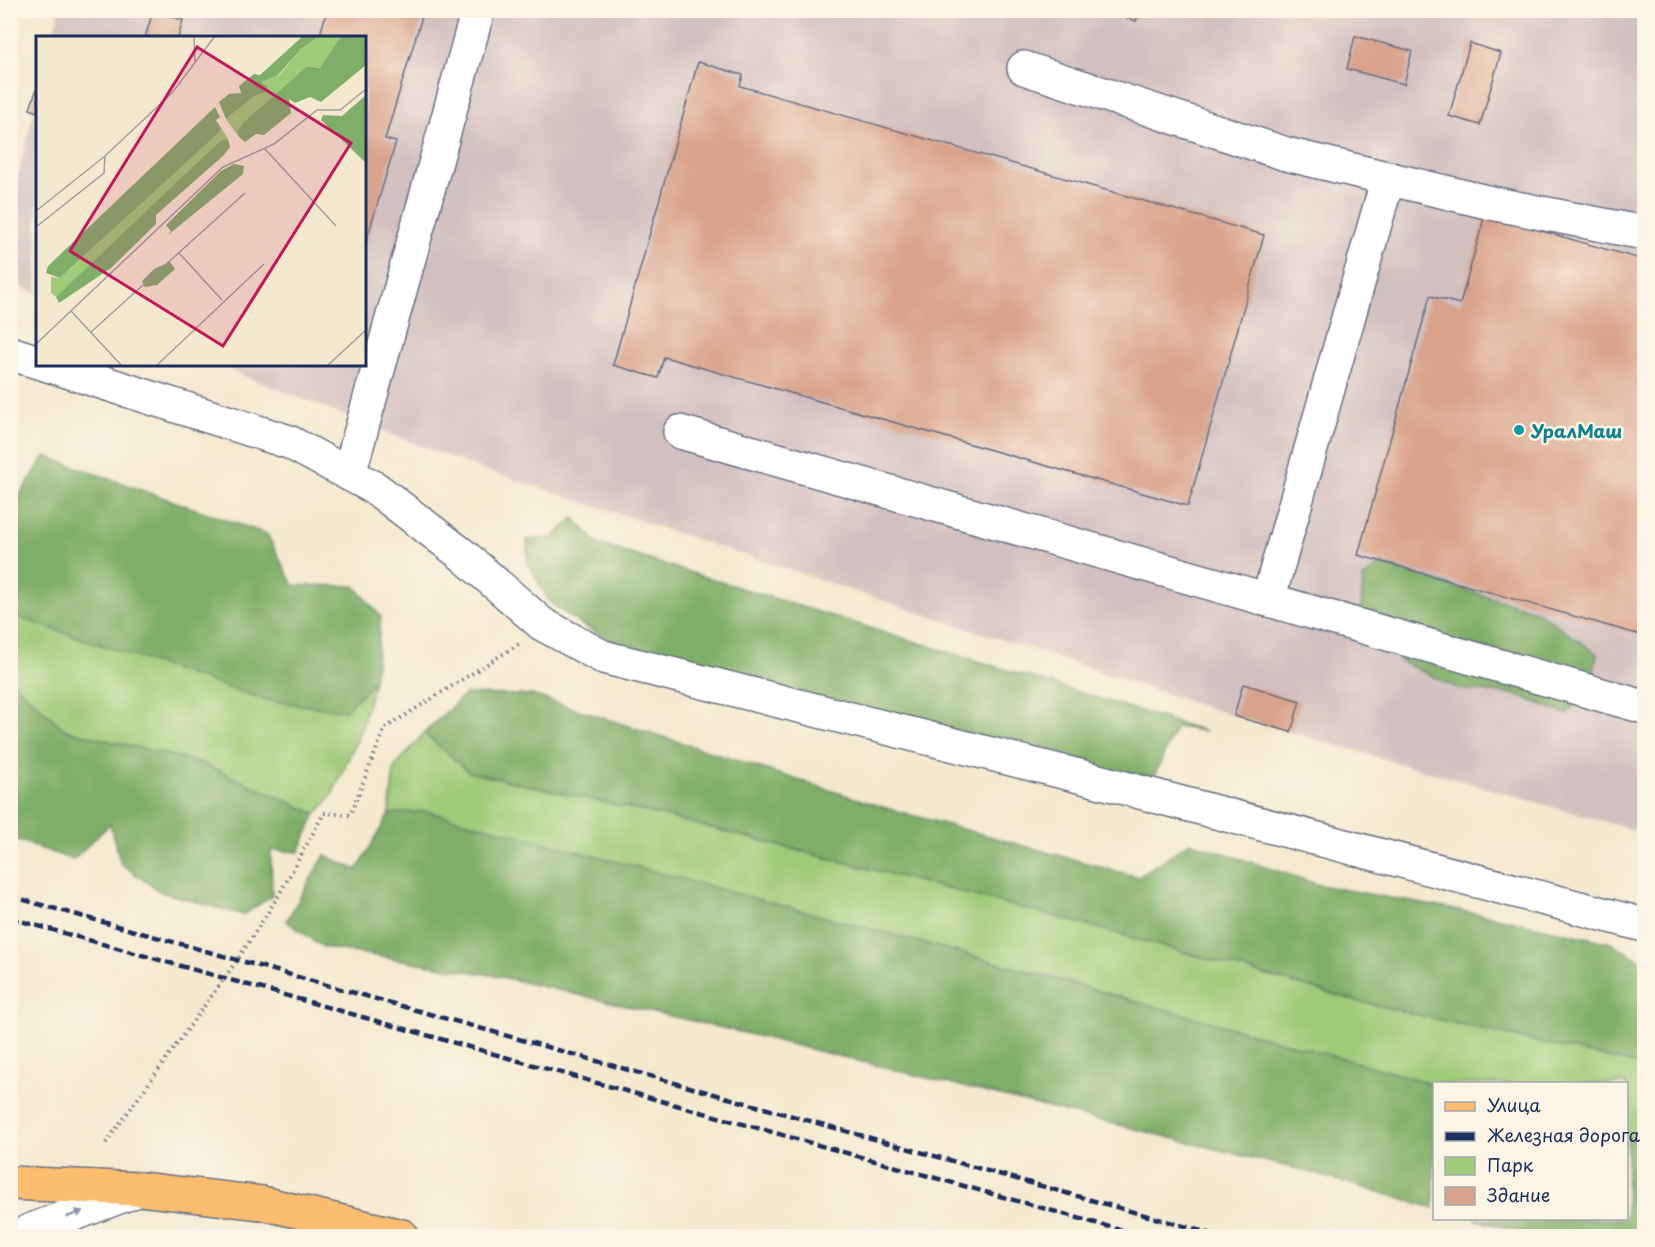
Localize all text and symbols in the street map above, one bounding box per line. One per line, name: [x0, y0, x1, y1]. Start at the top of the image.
inset map: [36, 36, 366, 366]
place label: УралМаш: [1530, 417, 1622, 444]
marker: УралМаш: [1512, 423, 1526, 437]
legend: [1433, 1082, 1628, 1220]
text: Улица: [1487, 1091, 1541, 1118]
text: Железная дорога: [1487, 1121, 1641, 1148]
text: Парк: [1487, 1151, 1534, 1178]
text: Здание: [1487, 1181, 1550, 1208]
one-way arrow: [66, 1208, 84, 1218]

